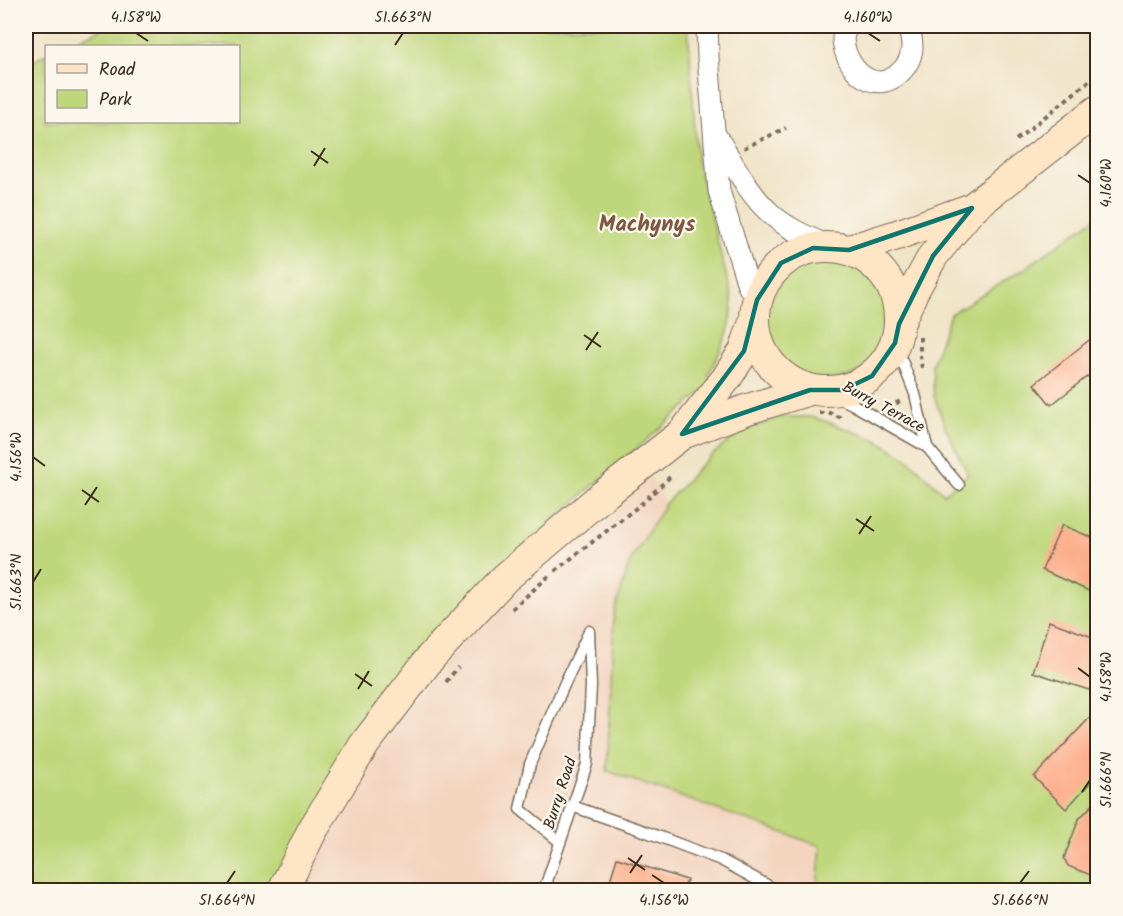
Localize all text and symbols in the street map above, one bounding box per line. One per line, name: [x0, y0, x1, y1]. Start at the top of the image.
text: 4.158°W: [111, 6, 161, 30]
text: 51.663°N: [375, 6, 431, 30]
text: 4.160°W: [843, 6, 893, 30]
legend: [45, 45, 240, 123]
text: Road: [99, 56, 136, 85]
text: Park: [99, 86, 132, 115]
text: 4.160°W: [1095, 158, 1119, 208]
district label: Machynys: [599, 208, 696, 243]
street label: Burry Terrace: [837, 375, 929, 440]
text: 4.156°W: [5, 432, 29, 482]
text: 51.663°N: [5, 554, 29, 610]
text: 4.158°W: [1095, 652, 1119, 702]
text: 51.666°N: [1095, 752, 1119, 808]
street label: Burry Road: [537, 753, 584, 833]
text: 51.664°N: [199, 889, 255, 913]
text: 4.156°W: [639, 889, 689, 913]
text: 51.666°N: [992, 889, 1048, 913]

